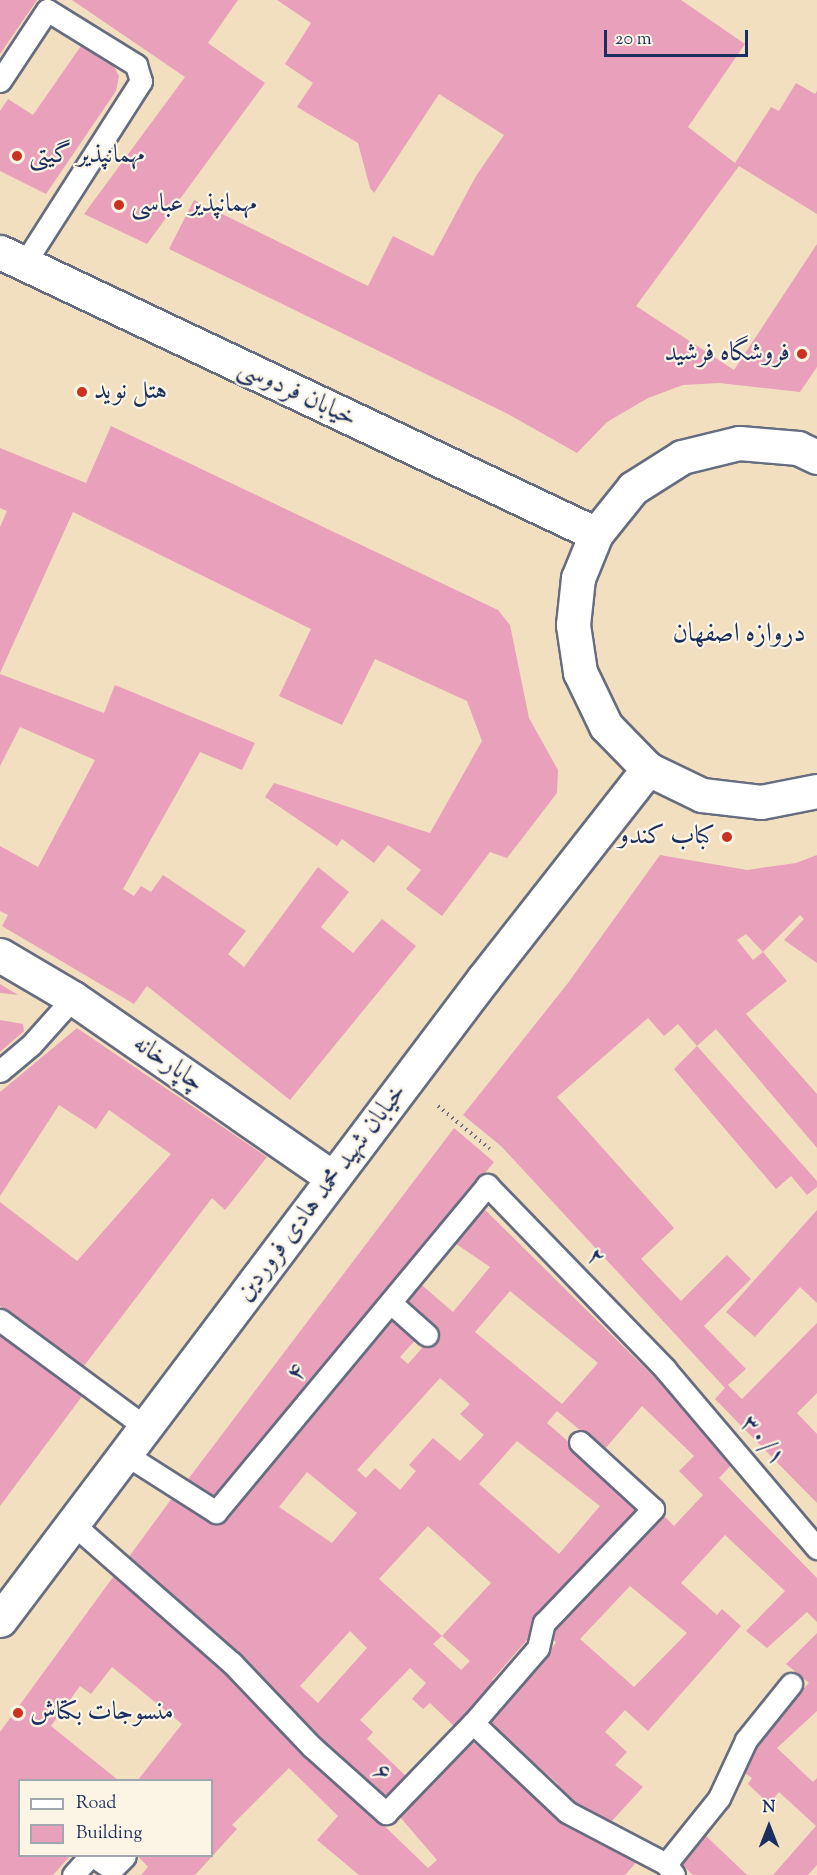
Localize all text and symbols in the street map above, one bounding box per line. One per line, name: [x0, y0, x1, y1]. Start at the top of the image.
scale bar: [607, 18, 751, 56]
text: 20 m: [615, 27, 652, 53]
place label: مهمانپذیر گیتی: [29, 140, 145, 172]
marker: مهمانپذیر گیتی: [10, 149, 24, 163]
place label: مهمانپذیر عباسی: [131, 189, 257, 221]
marker: مهمانپذیر عباسی: [112, 198, 126, 212]
place label: فروشگاه فرشید: [665, 338, 790, 370]
marker: فروشگاه فرشید: [795, 347, 809, 361]
street label: خیابان فردوسی: [233, 353, 361, 435]
place label: هتل نوید: [94, 376, 167, 408]
marker: هتل نوید: [75, 385, 89, 399]
district label: دروازه اصفهان: [672, 619, 806, 651]
place label: کباب کندو: [619, 821, 715, 853]
marker: کباب کندو: [720, 830, 734, 844]
street label: چاپارخانه: [126, 1028, 210, 1100]
street label: خیابان شهید محمد هادی فروردین: [230, 1078, 414, 1308]
street label: ۲: [578, 1242, 612, 1274]
street label: ۴: [280, 1357, 314, 1389]
street label: ۳۰/۱: [732, 1409, 792, 1473]
place label: منسوجات بکتاش: [30, 1697, 174, 1729]
marker: منسوجات بکتاش: [11, 1706, 25, 1720]
street label: ۶: [366, 1756, 398, 1790]
legend: [18, 1779, 213, 1857]
text: Road: [76, 1791, 116, 1817]
north arrow: [739, 1797, 799, 1857]
text: N: [763, 1797, 775, 1820]
text: Building: [76, 1821, 142, 1847]

